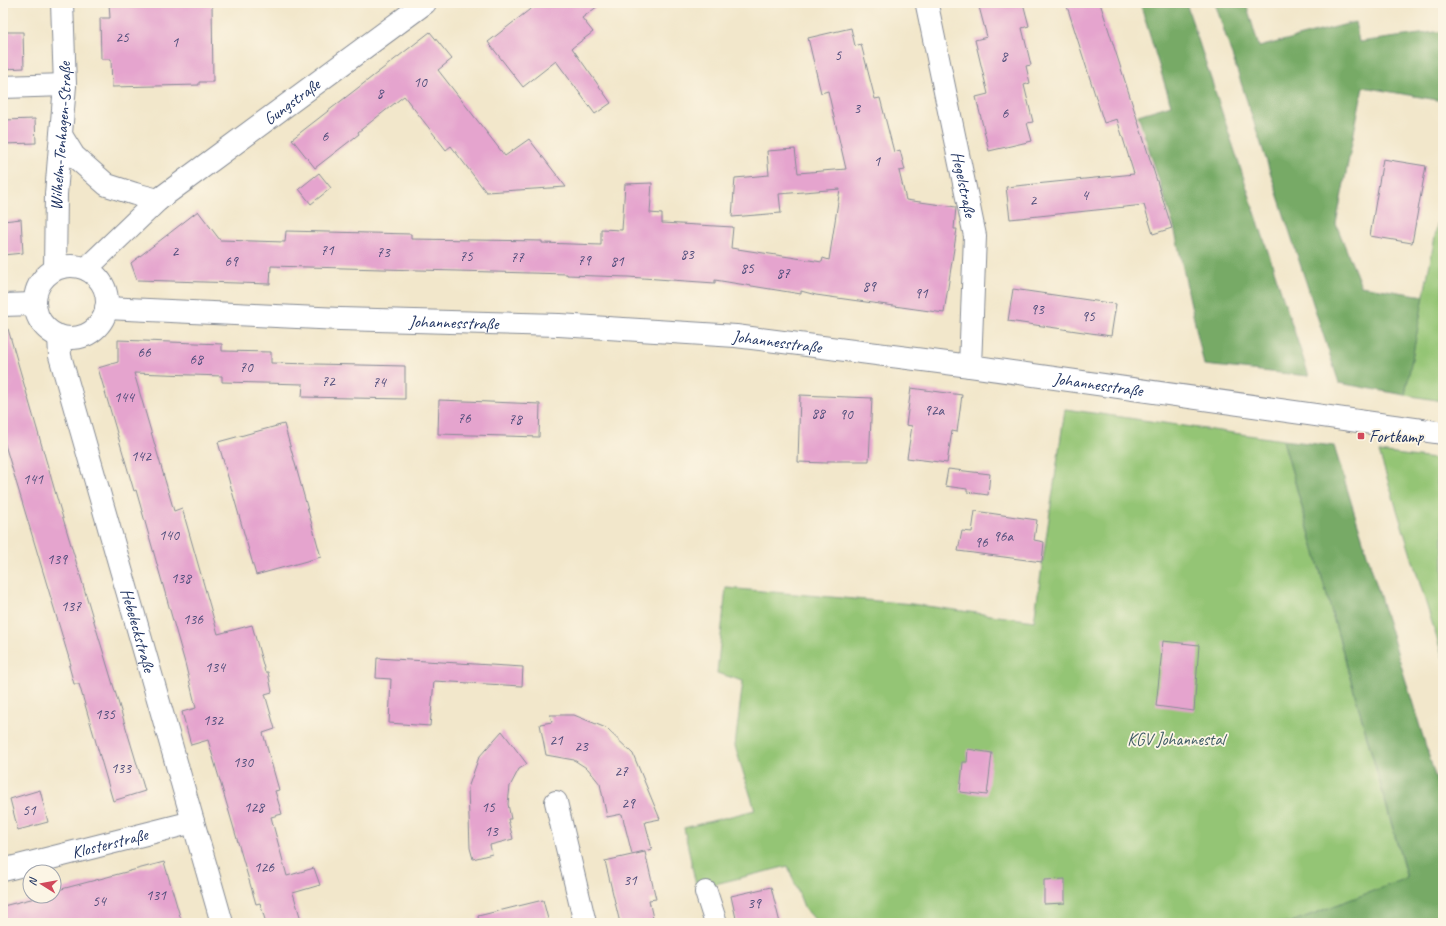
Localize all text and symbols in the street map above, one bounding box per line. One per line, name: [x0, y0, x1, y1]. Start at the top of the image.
house number: 25: [115, 28, 130, 47]
house number: 1: [172, 33, 180, 52]
house number: 5: [835, 46, 843, 65]
house number: 8: [1001, 47, 1009, 66]
street label: Wilhelm-Tenhagen-Straße: [45, 60, 76, 211]
street label: Gungstraße: [259, 73, 325, 129]
house number: 10: [413, 73, 428, 92]
house number: 8: [377, 84, 385, 103]
house number: 3: [854, 99, 862, 118]
house number: 6: [1002, 104, 1010, 123]
house number: 6: [322, 127, 330, 146]
street label: Hegelstraße: [947, 150, 982, 220]
house number: 1: [874, 152, 882, 171]
house number: 4: [1082, 186, 1090, 205]
house number: 2: [1030, 191, 1038, 210]
house number: 71: [320, 241, 335, 260]
house number: 2: [172, 242, 180, 261]
house number: 73: [376, 243, 391, 262]
house number: 83: [680, 245, 695, 264]
house number: 75: [459, 247, 474, 266]
house number: 77: [510, 248, 525, 267]
house number: 79: [577, 251, 592, 270]
house number: 69: [224, 252, 239, 271]
house number: 81: [610, 252, 625, 271]
house number: 85: [740, 259, 755, 278]
house number: 87: [776, 264, 791, 283]
house number: 89: [862, 277, 877, 296]
house number: 91: [914, 284, 929, 303]
house number: 93: [1030, 300, 1045, 319]
house number: 95: [1081, 307, 1096, 326]
street label: Johannesstraße: [408, 310, 500, 334]
street label: Johannesstraße: [731, 325, 824, 358]
house number: 66: [137, 343, 152, 362]
house number: 68: [189, 350, 204, 369]
house number: 70: [239, 358, 254, 377]
street label: Johannesstraße: [1051, 367, 1145, 401]
house number: 72: [321, 372, 336, 391]
house number: 74: [372, 373, 387, 392]
house number: 144: [114, 388, 135, 407]
house number: 92a: [924, 401, 945, 420]
house number: 88: [811, 404, 826, 423]
house number: 90: [839, 405, 854, 424]
house number: 76: [457, 409, 472, 428]
house number: 78: [508, 410, 523, 429]
place label: Fortkamp: [1369, 426, 1425, 447]
marker: Fortkamp: [1356, 431, 1366, 441]
house number: 142: [131, 447, 152, 466]
house number: 141: [23, 470, 44, 489]
house number: 140: [159, 526, 180, 545]
house number: 96a: [993, 527, 1014, 546]
house number: 96: [974, 533, 989, 552]
house number: 139: [47, 550, 68, 569]
house number: 138: [171, 569, 192, 588]
street label: Hebeleckstraße: [116, 586, 161, 676]
house number: 137: [61, 597, 82, 616]
house number: 136: [183, 610, 204, 629]
house number: 134: [205, 658, 226, 677]
house number: 135: [95, 705, 116, 724]
house number: 132: [203, 711, 224, 730]
park label: KGV Johannestal: [1127, 729, 1228, 750]
house number: 21: [549, 731, 564, 750]
house number: 23: [574, 737, 589, 756]
house number: 130: [233, 753, 254, 772]
house number: 133: [111, 759, 132, 778]
house number: 27: [614, 762, 629, 781]
house number: 29: [621, 794, 636, 813]
house number: 128: [244, 798, 265, 817]
house number: 15: [481, 798, 496, 817]
house number: 51: [22, 801, 37, 820]
house number: 13: [484, 822, 499, 841]
street label: Klosterstraße: [70, 823, 151, 863]
house number: 126: [254, 858, 275, 877]
north arrow: [22, 864, 62, 904]
house number: 31: [623, 871, 638, 890]
text: N: [25, 875, 40, 887]
house number: 131: [146, 886, 167, 905]
house number: 54: [92, 892, 107, 911]
house number: 39: [747, 894, 762, 913]

